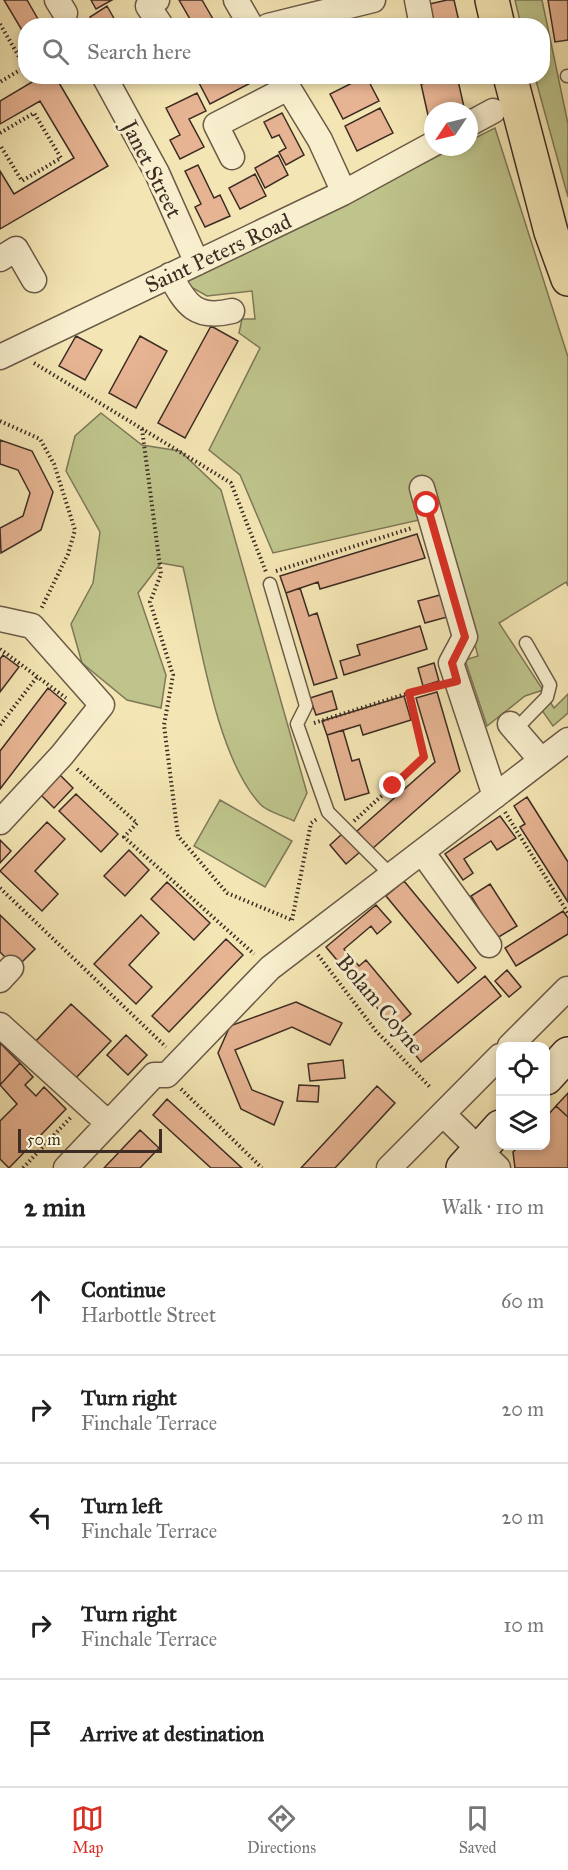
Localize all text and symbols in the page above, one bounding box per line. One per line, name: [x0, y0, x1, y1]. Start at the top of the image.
search box: [18, 18, 550, 84]
icon: search: [39, 35, 72, 68]
text: Search here: [87, 38, 191, 65]
north arrow: [424, 102, 478, 156]
street label: Janet Street: [115, 114, 188, 222]
street label: Saint Peters Road: [141, 207, 295, 299]
route start: [413, 491, 439, 517]
route end: [379, 772, 405, 798]
street label: Bolam Coyne: [331, 949, 429, 1059]
map controls: [496, 1042, 550, 1150]
button: locate: [496, 1042, 550, 1096]
button: layers: [496, 1096, 550, 1150]
scale bar: [18, 1126, 162, 1154]
text: 50 m: [27, 1130, 61, 1149]
text: 2 min: [24, 1191, 85, 1223]
text: Walk · 110 m: [441, 1195, 544, 1219]
text: Continue: [81, 1276, 166, 1303]
icon: ahead: [24, 1285, 57, 1318]
text: 60 m: [501, 1289, 544, 1313]
text: Harbottle Street: [81, 1303, 216, 1327]
text: Turn right: [81, 1384, 177, 1411]
icon: right: [24, 1393, 57, 1426]
text: 20 m: [501, 1397, 544, 1421]
text: Finchale Terrace: [81, 1411, 217, 1435]
text: Turn left: [81, 1492, 163, 1519]
icon: left: [24, 1501, 57, 1534]
text: 20 m: [501, 1505, 544, 1529]
text: Finchale Terrace: [81, 1519, 217, 1543]
text: Turn right: [81, 1600, 177, 1627]
icon: right: [24, 1609, 57, 1642]
text: 10 m: [503, 1613, 544, 1637]
text: Finchale Terrace: [81, 1627, 217, 1651]
icon: arrive: [24, 1717, 57, 1750]
text: Arrive at destination: [81, 1720, 264, 1747]
tab: Map: [71, 1802, 104, 1857]
tab: Directions: [247, 1802, 316, 1857]
tab: Saved: [459, 1802, 497, 1857]

